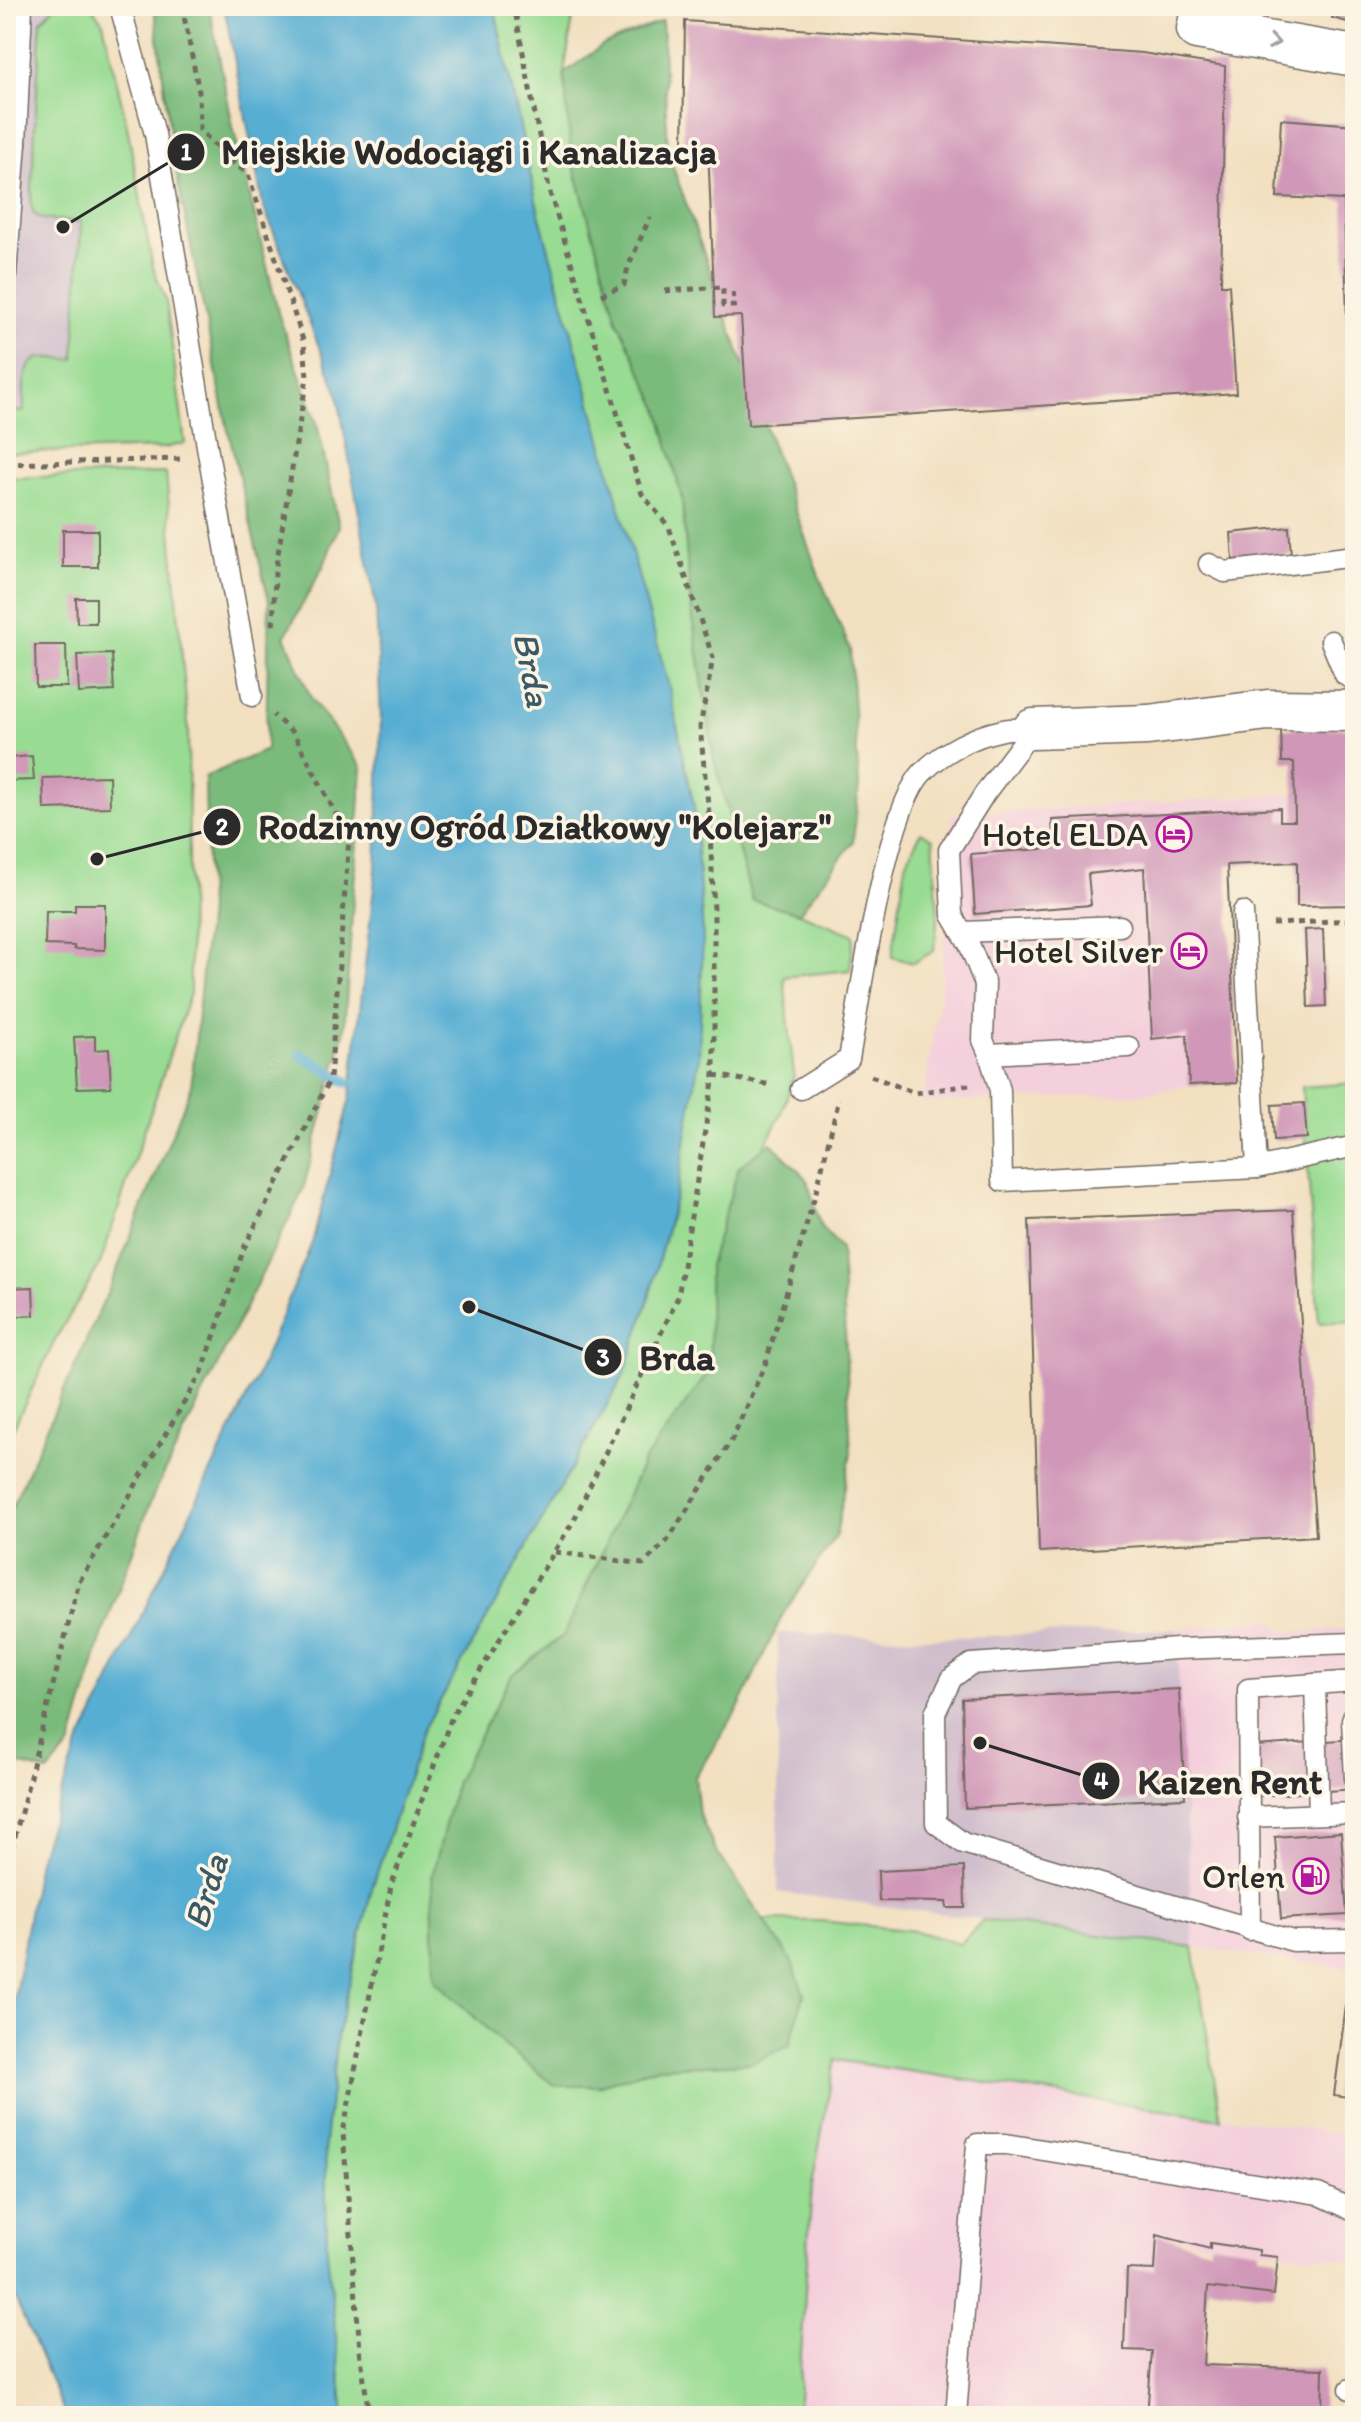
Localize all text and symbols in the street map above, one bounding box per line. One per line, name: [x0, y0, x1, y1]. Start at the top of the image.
one-way arrow: [1267, 33, 1281, 50]
callout: Miejskie Wodociągi i Kanalizacja: [166, 122, 732, 182]
text: Miejskie Wodociągi i Kanalizacja: [221, 130, 717, 173]
text: 1: [180, 137, 192, 166]
water label: Brda: [504, 628, 561, 711]
callout: Rodzinny Ogród Działkowy "Kolejarz": [202, 797, 847, 857]
text: Rodzinny Ogród Działkowy "Kolejarz": [258, 805, 832, 848]
text: 2: [216, 812, 229, 841]
place label: Hotel ELDA: [982, 814, 1148, 855]
hotel icon: Hotel ELDA: [1155, 815, 1193, 853]
place label: Hotel Silver: [994, 931, 1163, 972]
hotel icon: Hotel Silver: [1170, 932, 1208, 970]
callout: Brda: [583, 1327, 731, 1387]
text: Brda: [639, 1336, 715, 1379]
text: 3: [596, 1343, 610, 1372]
callout: Kaizen Rent: [1081, 1751, 1338, 1811]
text: Kaizen Rent: [1138, 1760, 1323, 1803]
text: 4: [1094, 1766, 1109, 1795]
water label: Brda: [174, 1849, 237, 1934]
place label: Orlen: [1202, 1856, 1285, 1897]
fuel station icon: Orlen: [1292, 1857, 1330, 1895]

